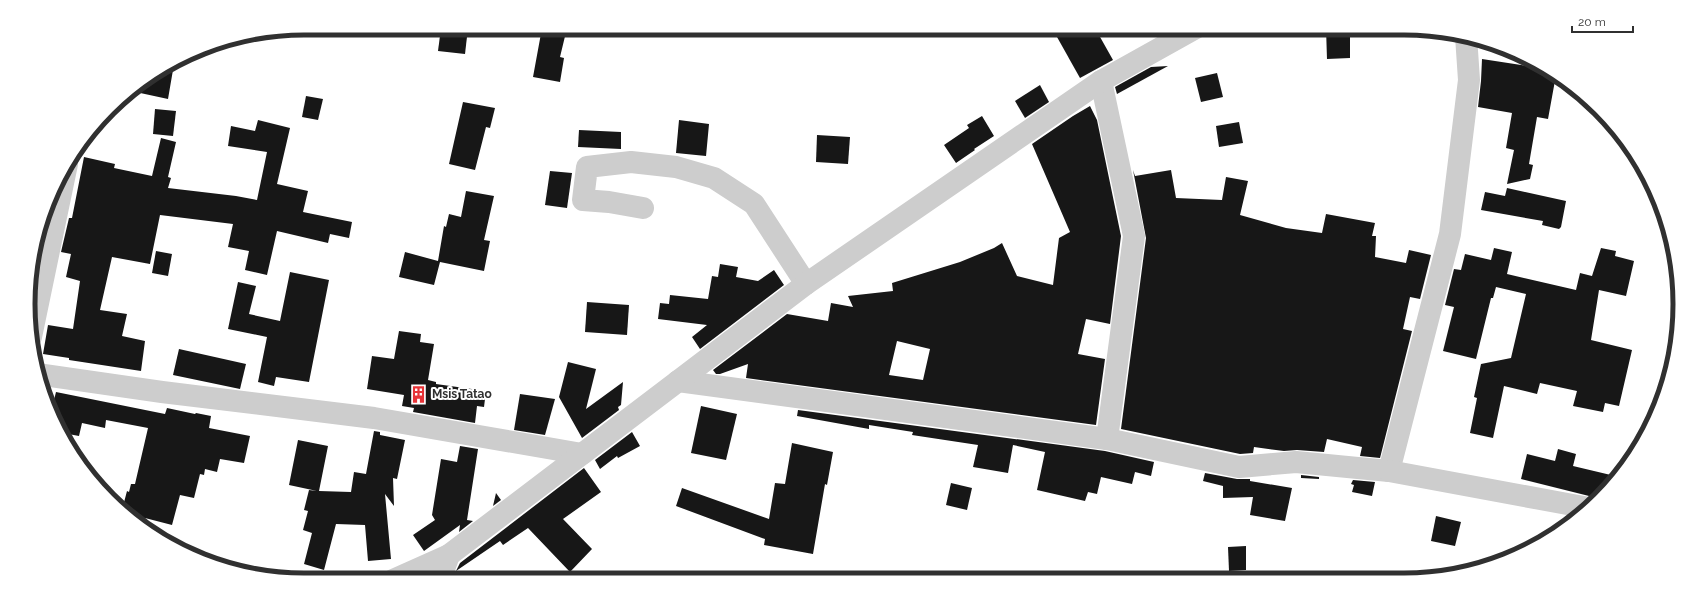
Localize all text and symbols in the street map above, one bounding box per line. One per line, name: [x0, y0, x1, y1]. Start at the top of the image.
scale bar: [1572, 8, 1633, 34]
text: 20 m: [1578, 15, 1606, 29]
building icon: Msis Tatao: [409, 384, 429, 404]
place label: Msis Tatao: [432, 387, 492, 401]

